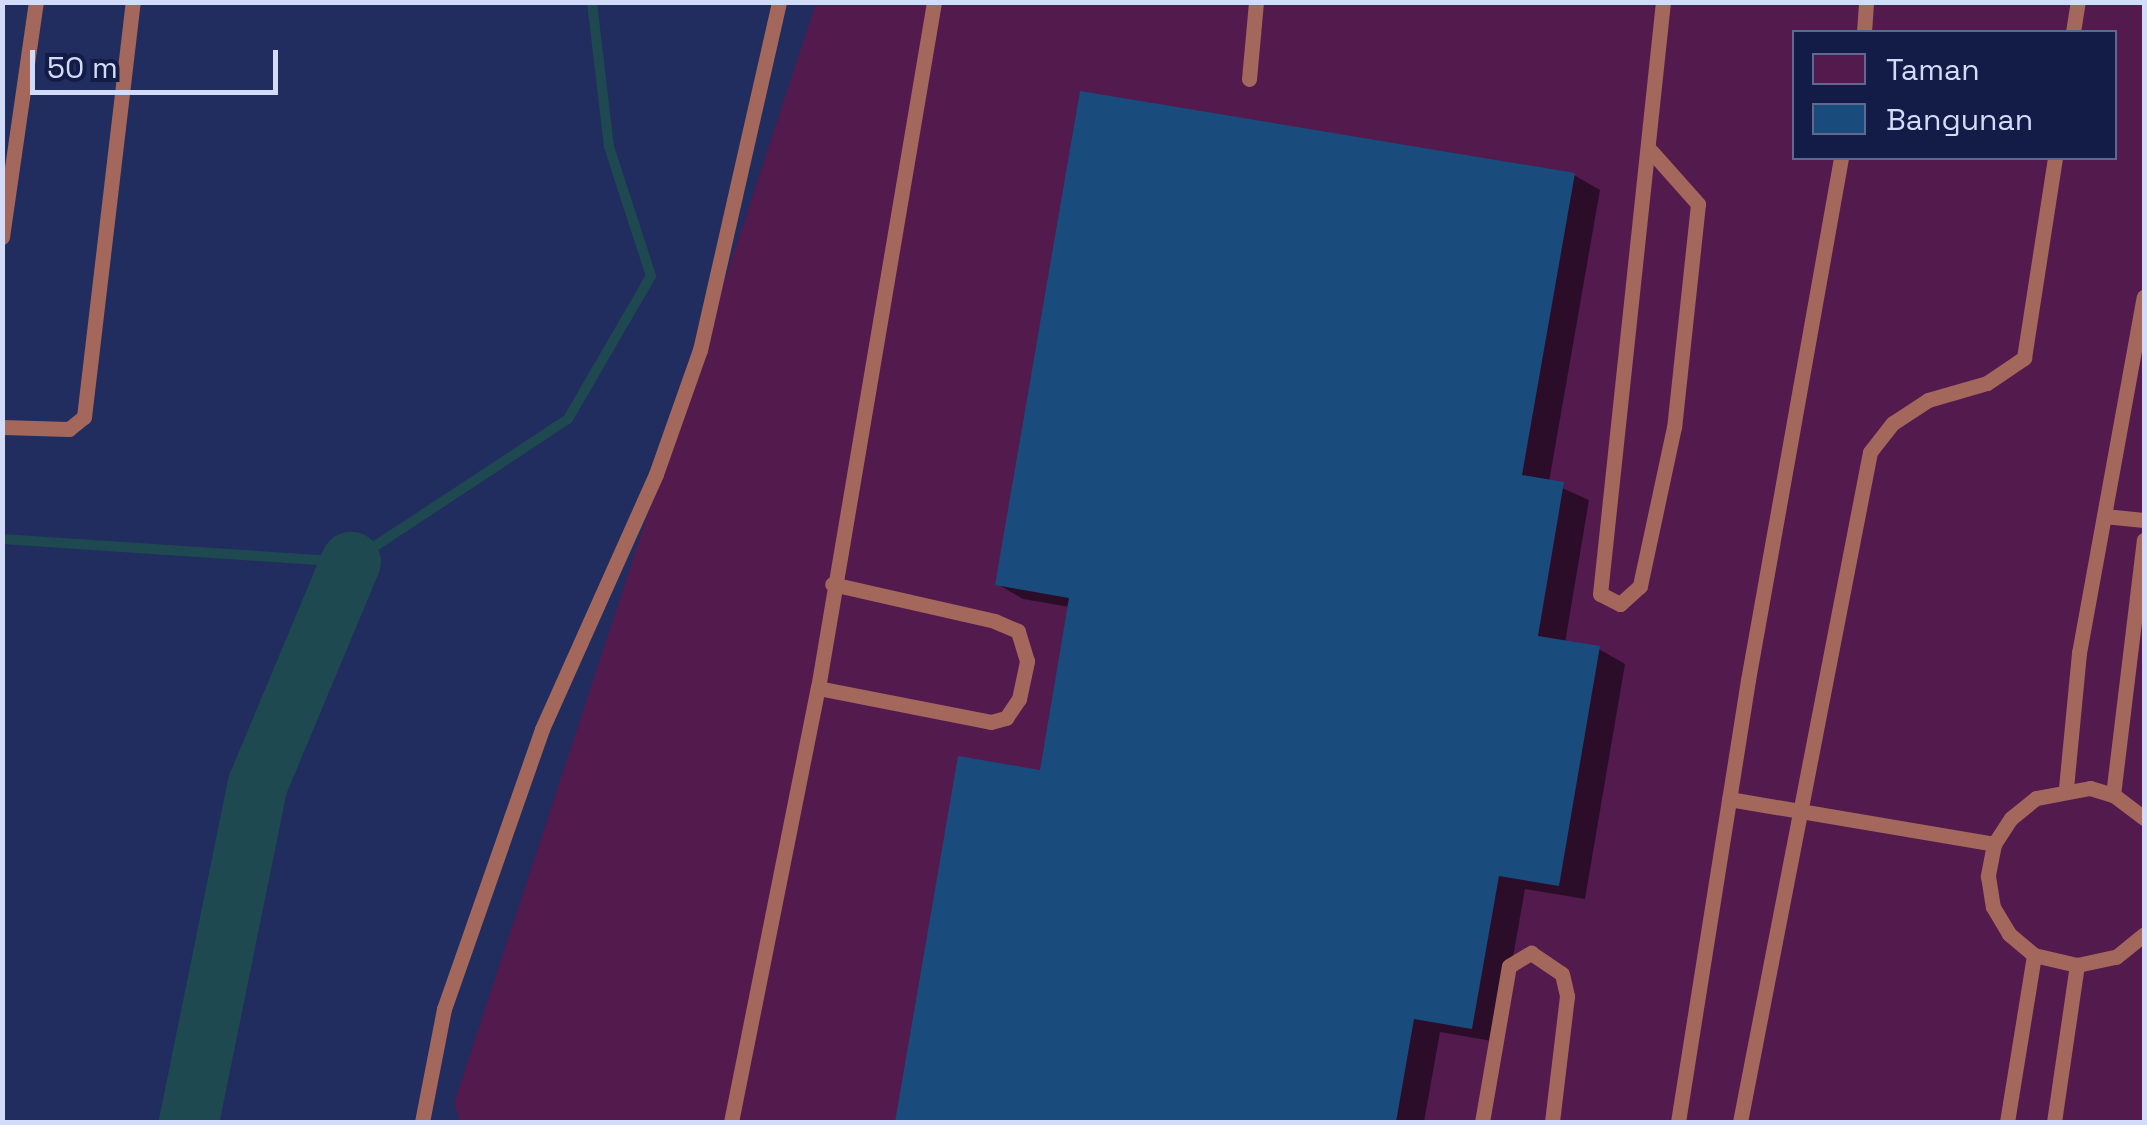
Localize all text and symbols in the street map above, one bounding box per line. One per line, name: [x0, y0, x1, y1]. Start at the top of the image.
scale bar: [35, 30, 282, 92]
legend: [1792, 30, 2117, 160]
text: 50 m: [47, 48, 118, 87]
text: Taman: [1886, 50, 1980, 89]
text: Bangunan: [1886, 100, 2033, 139]

